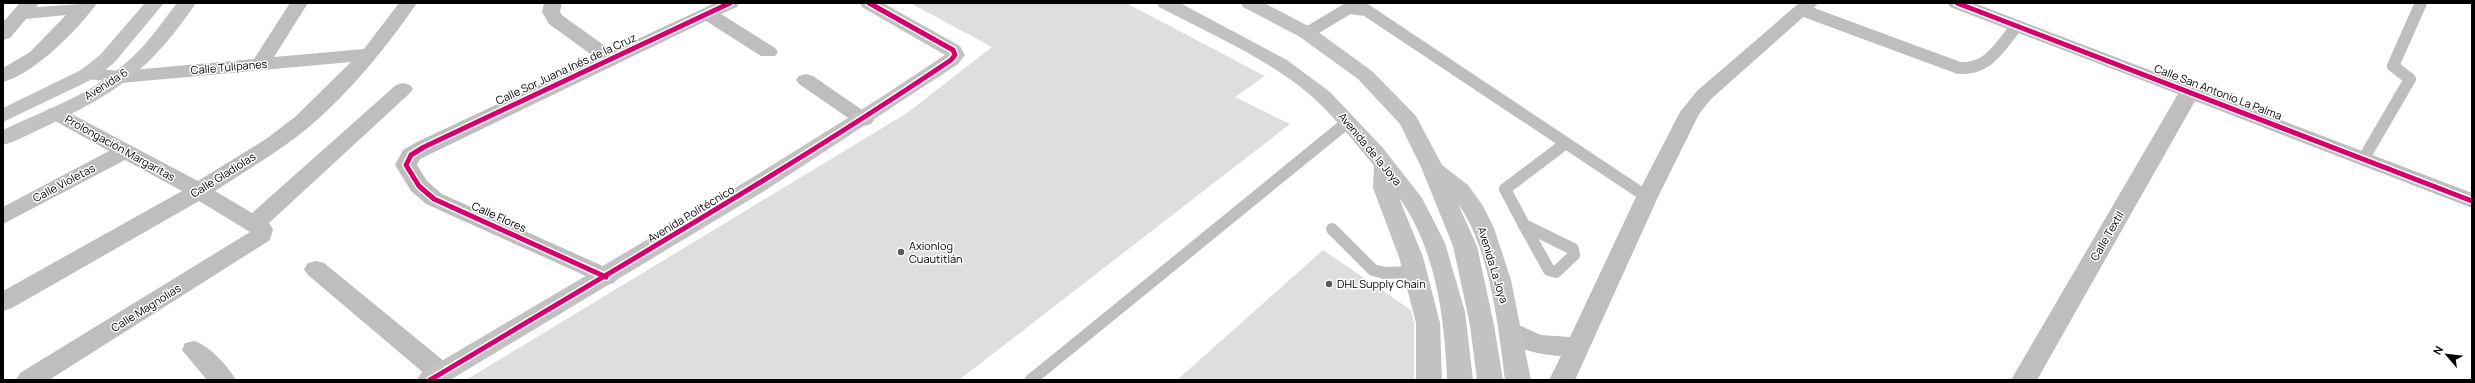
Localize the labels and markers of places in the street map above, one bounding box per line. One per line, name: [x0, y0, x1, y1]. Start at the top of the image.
place label: Axionlog Cuautitlán: [909, 238, 963, 266]
marker: Axionlog Cuautitlán: [896, 247, 906, 257]
place label: DHL Supply Chain: [1337, 276, 1426, 291]
marker: DHL Supply Chain: [1324, 279, 1334, 289]

